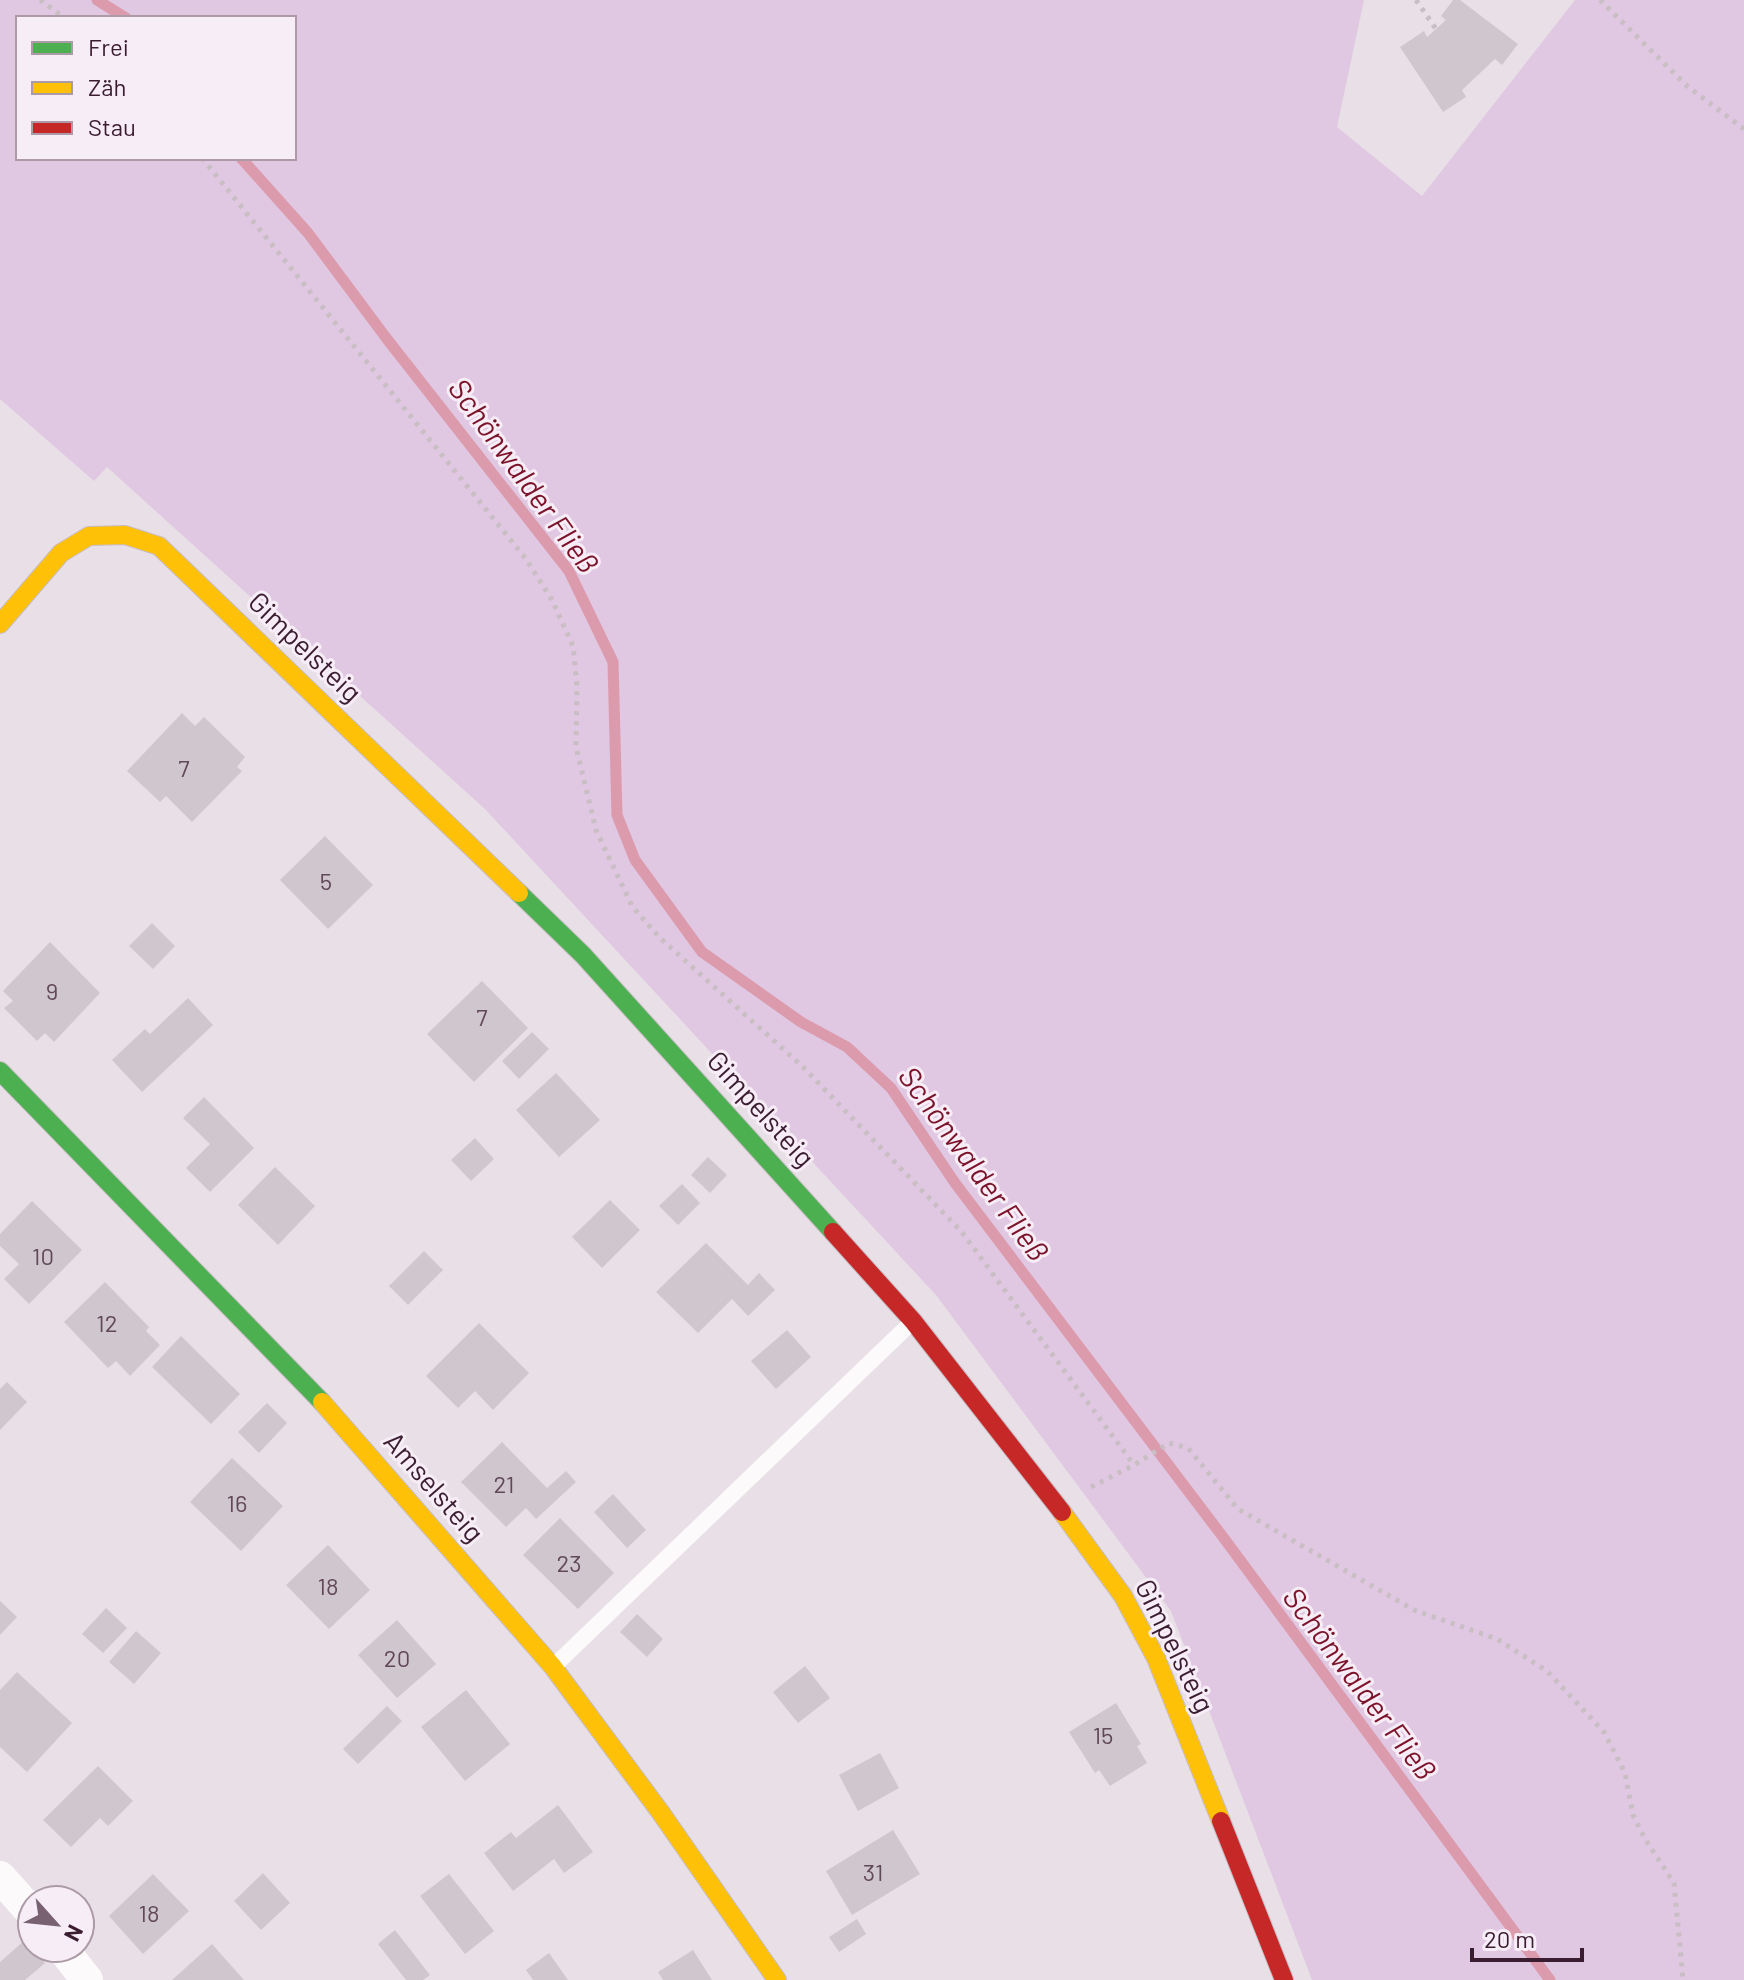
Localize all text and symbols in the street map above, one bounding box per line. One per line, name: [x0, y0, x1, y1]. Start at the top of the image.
legend: [16, 16, 296, 160]
text: Frei: [88, 32, 129, 61]
text: Zäh: [88, 72, 126, 101]
text: Stau: [88, 112, 136, 141]
water label: Schönwalder Fließ: [442, 371, 607, 579]
street label: Gimpelsteig: [242, 584, 369, 709]
house number: 7: [178, 753, 190, 782]
house number: 5: [320, 866, 332, 895]
house number: 9: [46, 976, 58, 1005]
house number: 7: [476, 1002, 488, 1031]
street label: Gimpelsteig: [701, 1043, 823, 1173]
water label: Schönwalder Fließ: [892, 1059, 1057, 1267]
house number: 10: [32, 1241, 54, 1270]
house number: 12: [96, 1308, 118, 1337]
street label: Amselsteig: [378, 1424, 492, 1549]
house number: 21: [494, 1469, 514, 1498]
house number: 16: [227, 1488, 247, 1517]
house number: 23: [556, 1548, 582, 1577]
house number: 18: [318, 1571, 338, 1600]
street label: Gimpelsteig: [1129, 1573, 1223, 1718]
water label: Schönwalder Fließ: [1277, 1579, 1445, 1786]
house number: 20: [384, 1643, 410, 1672]
house number: 15: [1093, 1720, 1113, 1749]
house number: 31: [863, 1857, 883, 1886]
north arrow: [16, 1884, 96, 1964]
house number: 18: [139, 1898, 159, 1927]
scale bar: [1472, 1912, 1582, 1962]
text: N: [60, 1921, 90, 1946]
text: 20 m: [1484, 1924, 1535, 1953]

